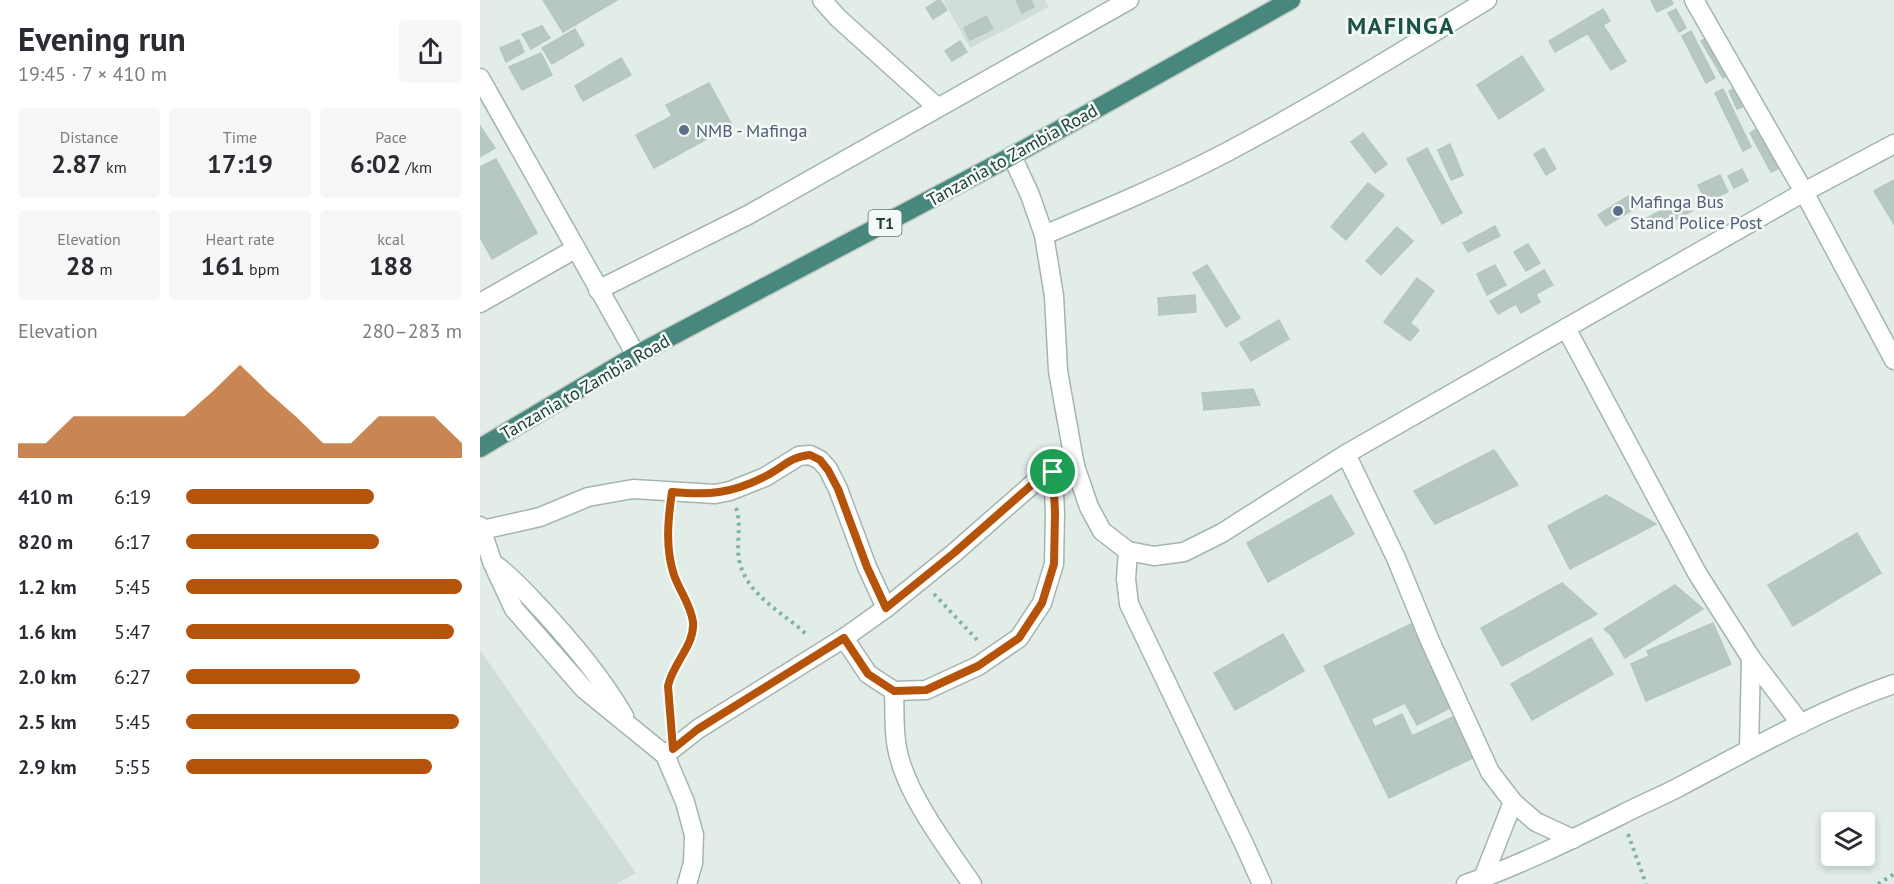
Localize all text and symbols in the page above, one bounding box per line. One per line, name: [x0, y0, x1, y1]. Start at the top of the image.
district label: MAFINGA: [1347, 10, 1455, 41]
text: Evening run: [18, 17, 186, 60]
button: share: [399, 20, 462, 83]
text: 19:45 · 7 × 410 m: [18, 61, 167, 87]
street label: Tanzania to Zambia Road: [923, 99, 1101, 211]
place label: NMB - Mafinga: [696, 119, 807, 142]
marker: NMB - Mafinga: [677, 123, 691, 137]
text: Distance: [60, 127, 118, 147]
text: Time: [223, 127, 257, 147]
text: Pace: [375, 127, 407, 147]
text: 2.87: [51, 147, 102, 180]
text: 17:19: [207, 147, 273, 180]
text: 6:02: [350, 147, 401, 180]
text: km: [102, 157, 127, 177]
text: /km: [401, 157, 432, 177]
place label: Mafinga Bus Stand Police Post: [1630, 190, 1762, 234]
marker: Mafinga Bus Stand Police Post: [1611, 204, 1625, 218]
road number: T1: [868, 210, 902, 236]
text: Elevation: [57, 229, 121, 249]
text: Heart rate: [205, 229, 275, 249]
text: kcal: [377, 229, 405, 249]
text: 28: [66, 249, 95, 282]
text: 161: [201, 249, 245, 282]
text: 188: [369, 249, 413, 282]
text: m: [95, 259, 112, 279]
text: bpm: [245, 259, 279, 279]
text: Elevation: [18, 318, 98, 344]
text: 280–283 m: [362, 318, 462, 344]
street label: Tanzania to Zambia Road: [496, 329, 674, 445]
pin: [1027, 446, 1078, 497]
icon: arrive: [1036, 455, 1069, 488]
text: 410 m: [18, 484, 73, 510]
text: 6:19: [114, 484, 151, 510]
text: 820 m: [18, 529, 73, 555]
text: 6:17: [114, 529, 151, 555]
text: 1.2 km: [18, 574, 77, 600]
text: 5:45: [114, 574, 151, 600]
text: 1.6 km: [18, 619, 77, 645]
text: 5:47: [114, 619, 151, 645]
text: 2.0 km: [18, 664, 77, 690]
text: 6:27: [114, 664, 151, 690]
text: 2.5 km: [18, 709, 77, 735]
text: 5:45: [114, 709, 151, 735]
text: 2.9 km: [18, 754, 77, 780]
text: 5:55: [114, 754, 151, 780]
map controls: [1821, 812, 1875, 866]
button: layers: [1821, 812, 1875, 866]

